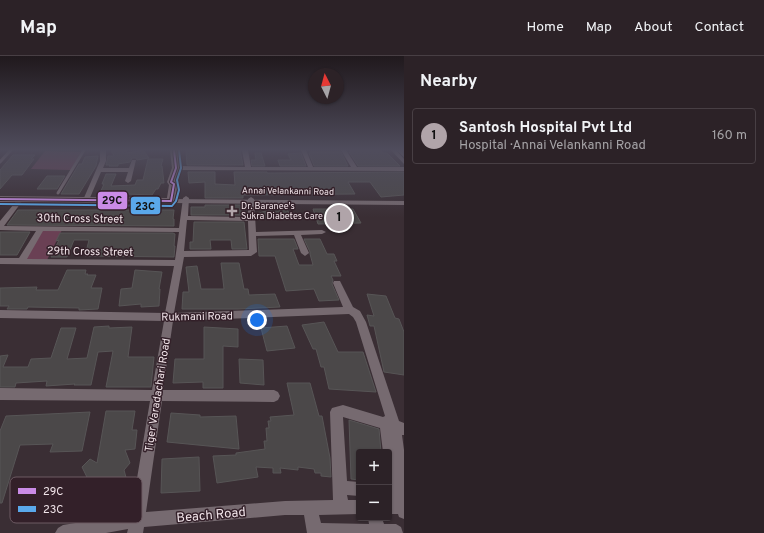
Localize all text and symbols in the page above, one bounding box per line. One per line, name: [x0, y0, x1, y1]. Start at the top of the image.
text: Map: [20, 16, 57, 40]
text: Home: [527, 19, 564, 36]
text: Map: [586, 19, 612, 36]
text: About: [634, 19, 673, 36]
text: Contact: [695, 19, 744, 36]
north arrow: [308, 68, 344, 104]
text: Nearby: [420, 71, 477, 93]
text: Santosh Hospital Pvt Ltd: [459, 119, 632, 138]
text: 1: [431, 128, 437, 144]
text: 160 m: [712, 128, 747, 144]
text: Hospital · Annai Velankanni Road: [459, 138, 646, 154]
street label: Annai Velankanni Road: [242, 185, 334, 198]
line badge: 29C: [97, 191, 128, 210]
text: 29C: [102, 194, 122, 208]
line badge: 23C: [130, 196, 161, 215]
text: 23C: [135, 200, 155, 214]
place label: Dr. Baranee's Sukra Diabetes Care: [241, 201, 323, 222]
pin: 1: [326, 203, 352, 233]
marker: Dr. Baranee's Sukra Diabetes Care: [226, 205, 238, 217]
street label: 30th Cross Street: [37, 211, 123, 227]
street label: 29th Cross Street: [47, 244, 133, 260]
street label: Rukmani Road: [161, 309, 233, 325]
your location: [247, 310, 267, 330]
street label: Tiger Varadachari Road: [142, 337, 174, 453]
map controls: [356, 449, 392, 521]
button: +: [356, 449, 392, 485]
legend: [10, 477, 142, 523]
text: 29C: [43, 485, 63, 499]
button: −: [356, 485, 392, 521]
text: 23C: [43, 503, 63, 517]
street label: Beach Road: [176, 505, 247, 527]

